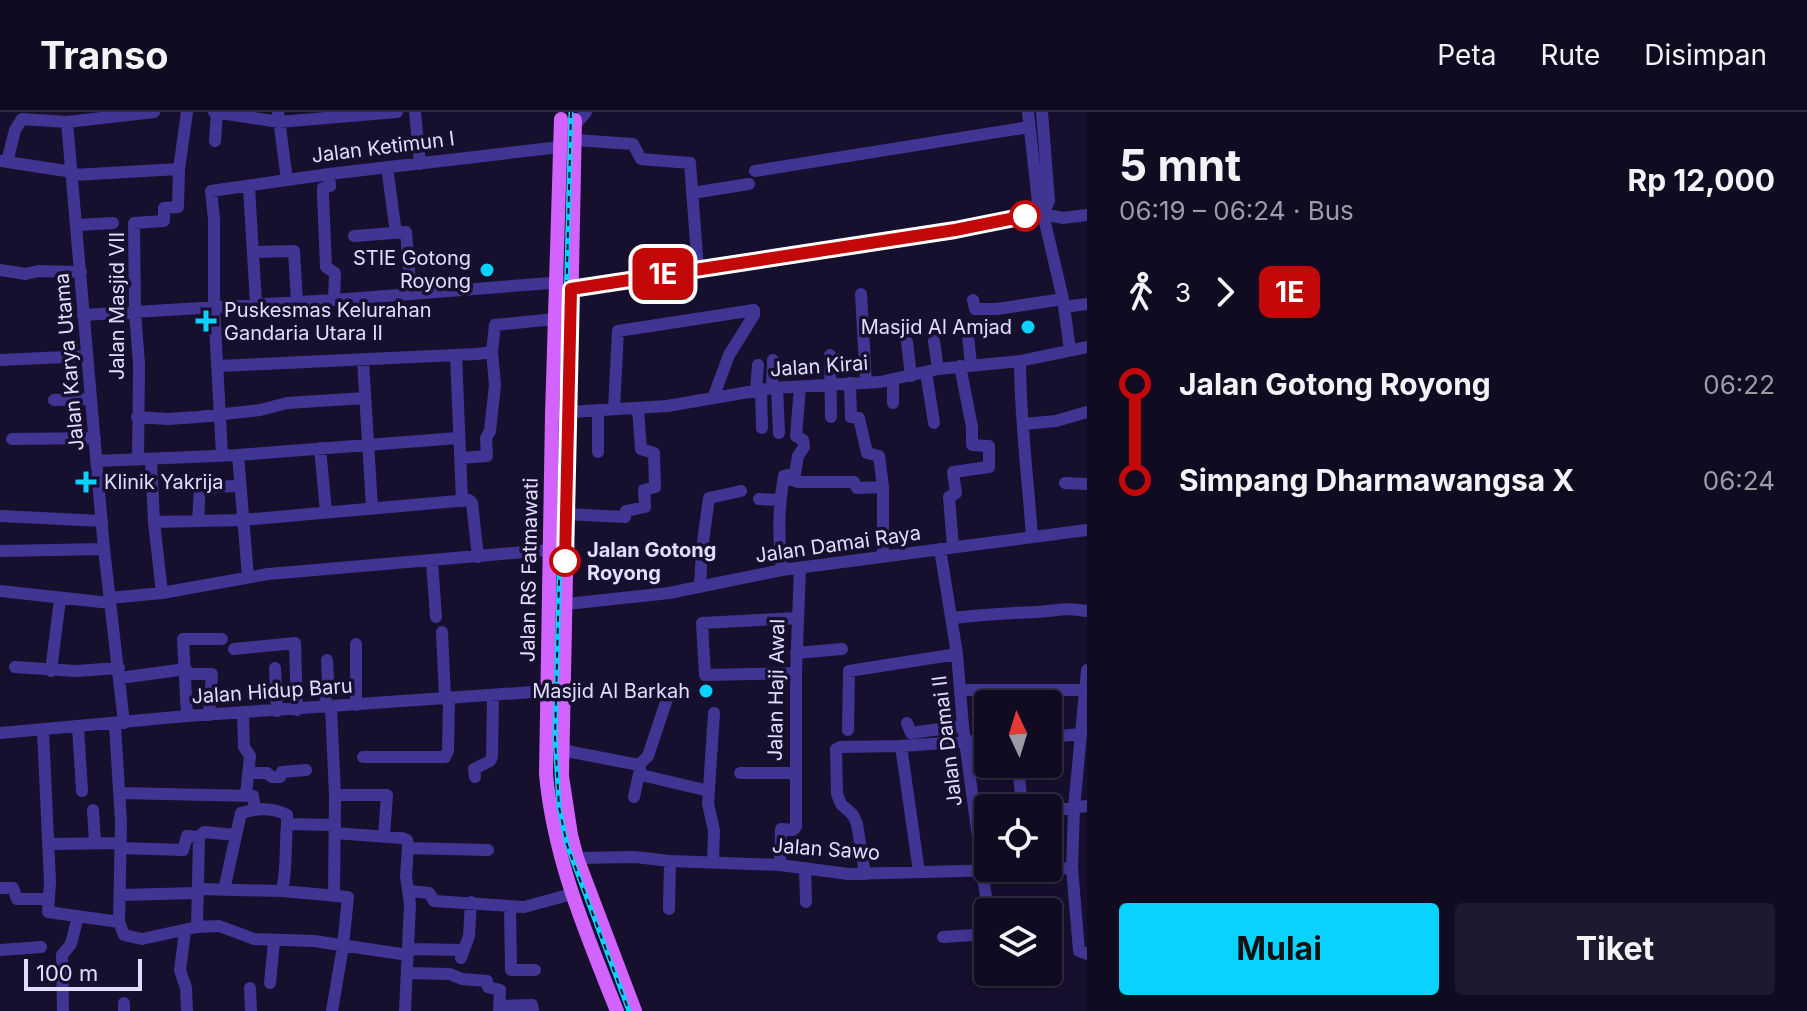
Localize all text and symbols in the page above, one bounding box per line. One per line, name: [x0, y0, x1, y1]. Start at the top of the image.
text: Transo: [40, 32, 168, 78]
text: Peta: [1437, 38, 1496, 72]
text: Rute: [1540, 38, 1600, 72]
text: Disimpan: [1644, 38, 1767, 72]
street label: Jalan Ketimun I: [310, 126, 456, 168]
text: 5 mnt: [1119, 138, 1241, 192]
text: Rp 12,000: [1628, 162, 1775, 198]
text: 06:19 – 06:24 · Bus: [1119, 195, 1354, 226]
unlabelled marker: [1010, 201, 1040, 231]
street label: Jalan Masjid VII: [105, 232, 129, 380]
place label: STIE Gotong Royong: [353, 246, 471, 293]
line badge: 1E: [627, 248, 699, 300]
text: 1E: [648, 257, 678, 291]
marker: STIE Gotong Royong: [478, 261, 496, 279]
icon: walk: [1119, 270, 1163, 314]
icon: forward: [1203, 270, 1247, 314]
street label: Jalan Karya Utama: [49, 272, 89, 452]
text: 1E: [1275, 275, 1304, 309]
text: 3: [1175, 277, 1191, 308]
place label: Puskesmas Kelurahan Gandaria Utara II: [224, 298, 431, 345]
marker: Puskesmas Kelurahan Gandaria Utara II: [195, 310, 217, 332]
place label: Masjid Al Amjad: [861, 315, 1012, 339]
marker: Masjid Al Amjad: [1019, 318, 1037, 336]
street label: Jalan Kirai: [769, 351, 869, 381]
text: Jalan Gotong Royong: [1179, 366, 1491, 402]
text: 06:22: [1703, 369, 1775, 400]
text: Simpang Dharmawangsa X: [1179, 462, 1574, 498]
text: 06:24: [1703, 465, 1775, 496]
place label: Klinik Yakrija: [104, 470, 224, 494]
marker: Klinik Yakrija: [75, 471, 97, 493]
street label: Jalan RS Fatmawati: [515, 478, 543, 662]
street label: Jalan Damai Raya: [754, 520, 922, 568]
place label: Jalan Gotong Royong: [587, 538, 716, 585]
marker: Jalan Gotong Royong: [550, 546, 580, 576]
street label: Jalan Haji Awal: [763, 619, 789, 761]
street label: Jalan Hidup Baru: [191, 673, 353, 709]
street label: Jalan Damai II: [927, 674, 967, 808]
place label: Masjid Al Barkah: [532, 679, 690, 703]
marker: Masjid Al Barkah: [697, 682, 715, 700]
north arrow: [974, 690, 1062, 778]
map controls: [974, 690, 1062, 986]
button: locate: [974, 794, 1062, 882]
street label: Jalan Sawo: [771, 833, 881, 865]
button: layers: [974, 898, 1062, 986]
button: Mulai: [1119, 903, 1439, 995]
button: Tiket: [1455, 903, 1775, 995]
scale bar: [24, 955, 142, 991]
text: 100 m: [36, 960, 98, 986]

